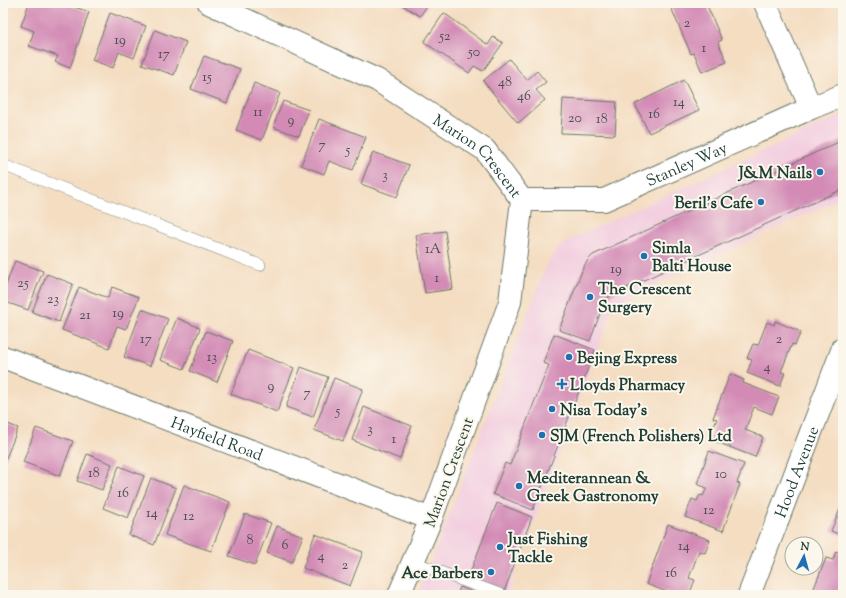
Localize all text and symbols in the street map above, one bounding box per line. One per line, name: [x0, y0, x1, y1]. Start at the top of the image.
house number: 2: [684, 14, 691, 34]
house number: 52: [438, 27, 451, 47]
house number: 19: [114, 31, 126, 51]
house number: 1: [702, 39, 707, 59]
house number: 50: [467, 43, 480, 63]
house number: 17: [158, 45, 170, 65]
house number: 15: [202, 68, 212, 88]
house number: 48: [498, 73, 512, 93]
house number: 46: [517, 87, 531, 107]
house number: 14: [673, 93, 685, 113]
house number: 11: [253, 103, 263, 123]
house number: 16: [648, 105, 660, 125]
house number: 20: [568, 109, 582, 129]
street label: Marion Crescent: [427, 110, 526, 204]
house number: 18: [596, 110, 608, 130]
house number: 9: [288, 111, 295, 131]
house number: 7: [318, 136, 326, 156]
street label: Stanley Way: [643, 138, 732, 194]
house number: 5: [345, 141, 351, 161]
place label: J&M Nails: [737, 163, 812, 186]
house number: 3: [382, 166, 388, 186]
marker: J&M Nails: [815, 167, 825, 177]
place label: Beril’s Cafe: [674, 193, 754, 216]
marker: Beril’s Cafe: [756, 197, 766, 207]
place label: Simla Balti House: [652, 238, 732, 279]
house number: 1A: [425, 240, 442, 260]
marker: Simla Balti House: [639, 251, 649, 261]
house number: 19: [610, 260, 622, 280]
house number: 1: [435, 269, 440, 289]
house number: 25: [17, 274, 29, 294]
place label: The Crescent Surgery: [598, 279, 692, 320]
house number: 23: [47, 290, 59, 310]
marker: The Crescent Surgery: [585, 292, 595, 302]
house number: 19: [112, 304, 124, 324]
house number: 21: [79, 306, 91, 326]
house number: 17: [140, 330, 152, 350]
house number: 2: [776, 330, 783, 350]
house number: 13: [207, 348, 218, 368]
place label: Bejing Express: [577, 348, 677, 371]
marker: Bejing Express: [564, 352, 574, 362]
house number: 4: [763, 358, 771, 378]
place label: Lloyds Pharmacy: [570, 375, 685, 398]
house number: 9: [268, 377, 275, 397]
marker: Lloyds Pharmacy: [557, 379, 567, 389]
house number: 7: [303, 384, 311, 404]
place label: Nisa Today’s: [560, 400, 647, 423]
house number: 5: [335, 402, 341, 422]
marker: Nisa Today’s: [547, 404, 557, 414]
street label: Hayfield Road: [167, 413, 266, 468]
street label: Marion Crescent: [420, 414, 481, 531]
house number: 3: [367, 420, 373, 440]
street label: Hood Avenue: [770, 423, 826, 522]
place label: SJM (French Polishers) Ltd: [550, 426, 733, 449]
house number: 1: [392, 430, 397, 450]
marker: SJM (French Polishers) Ltd: [537, 430, 547, 440]
house number: 18: [88, 464, 100, 484]
house number: 10: [715, 465, 727, 485]
place label: Mediterannean & Greek Gastronomy: [527, 468, 659, 509]
marker: Mediterannean & Greek Gastronomy: [514, 481, 524, 491]
house number: 16: [117, 484, 129, 504]
house number: 12: [703, 501, 715, 521]
house number: 14: [146, 504, 158, 524]
house number: 12: [183, 507, 195, 527]
place label: Just Fishing Tackle: [506, 529, 588, 570]
house number: 8: [247, 531, 254, 551]
house number: 6: [282, 536, 289, 556]
north arrow: [784, 536, 824, 576]
house number: 14: [678, 537, 690, 557]
text: N: [799, 539, 810, 555]
marker: Just Fishing Tackle: [495, 542, 505, 552]
house number: 4: [317, 547, 325, 567]
house number: 2: [342, 556, 349, 576]
place label: Ace Barbers: [401, 563, 483, 586]
house number: 16: [665, 564, 677, 584]
marker: Ace Barbers: [486, 567, 496, 577]

